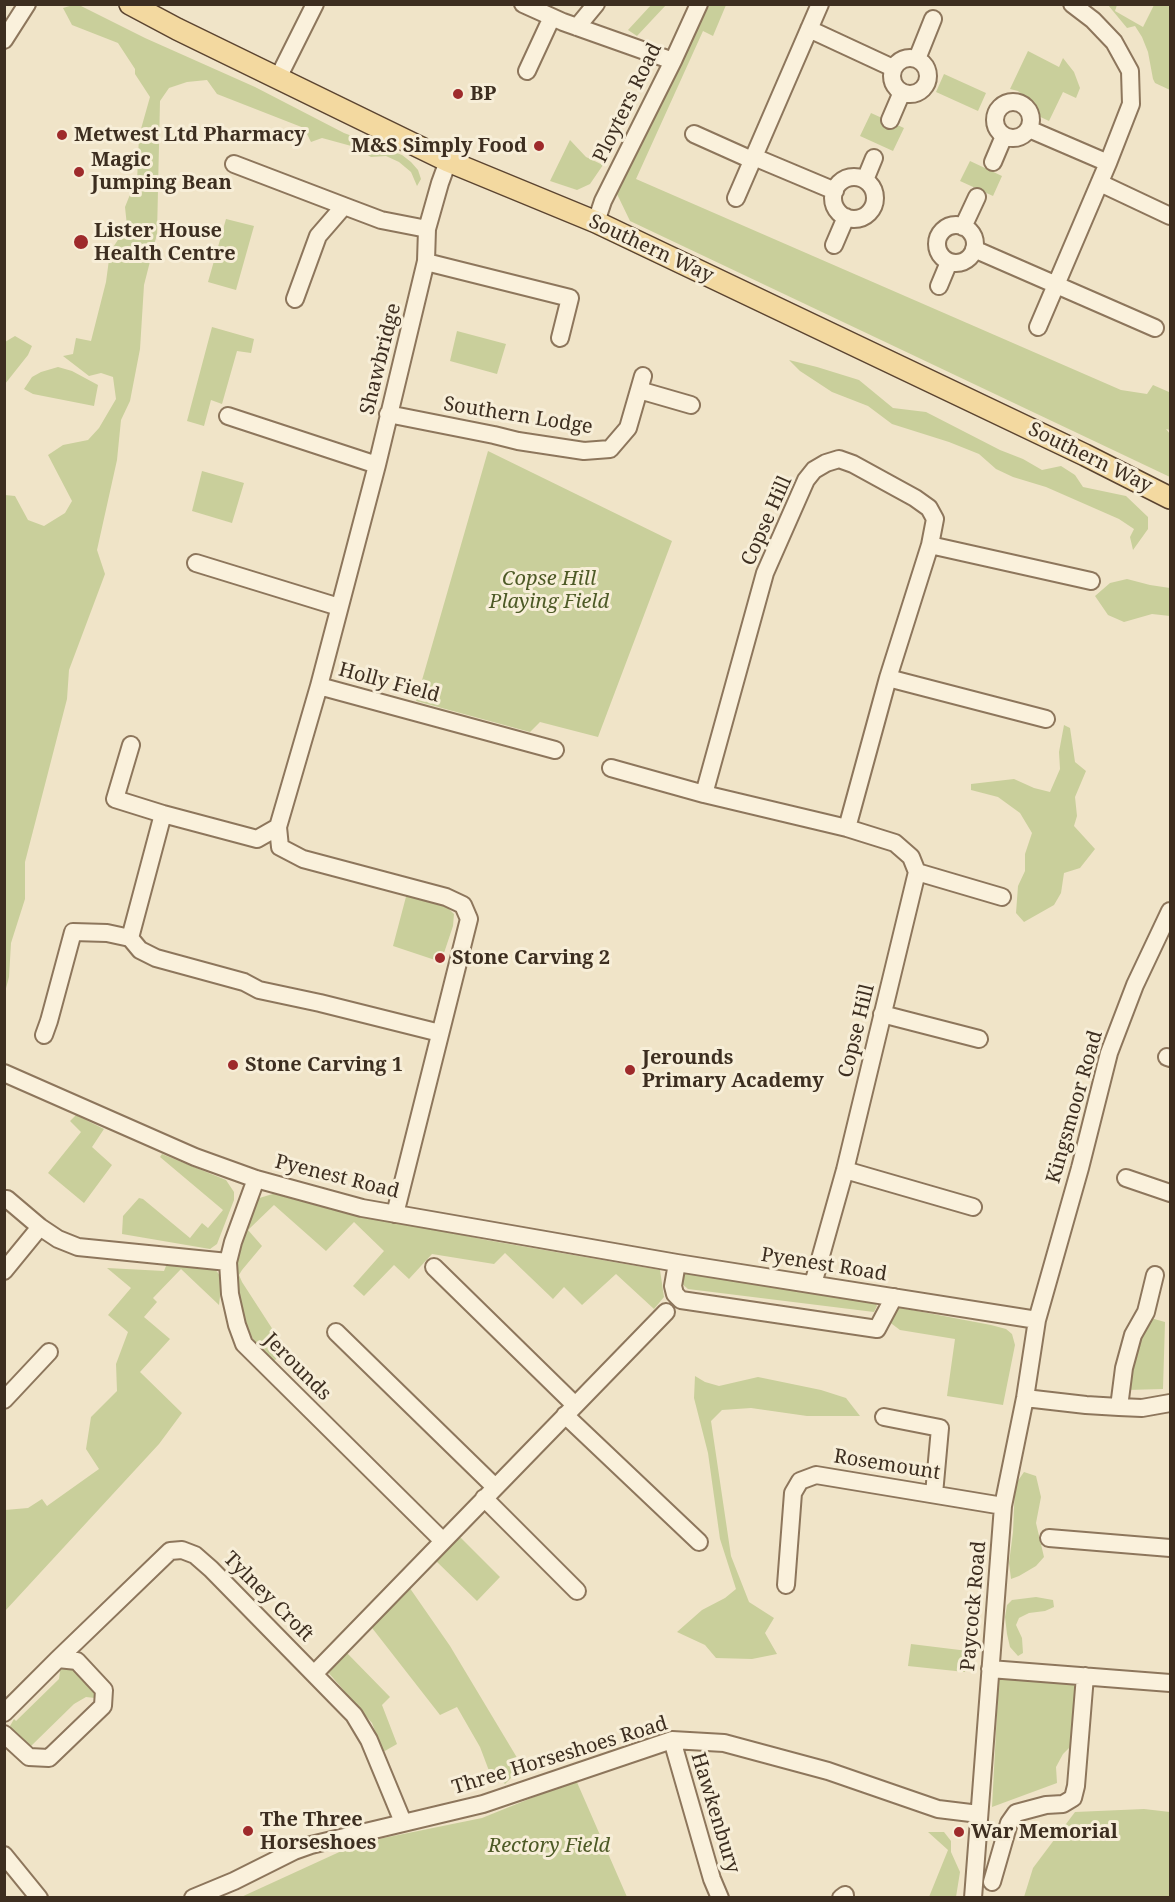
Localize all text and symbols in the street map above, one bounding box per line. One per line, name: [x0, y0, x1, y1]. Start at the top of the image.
street label: Ployters Road: [589, 39, 667, 167]
place label: BP: [470, 82, 496, 106]
marker: BP: [451, 87, 465, 101]
place label: Metwest Ltd Pharmacy: [74, 123, 306, 147]
marker: Metwest Ltd Pharmacy: [55, 128, 69, 142]
place label: M&S Simply Food: [351, 134, 527, 158]
marker: M&S Simply Food: [532, 139, 546, 153]
place label: Magic Jumping Bean: [91, 148, 232, 195]
marker: Magic Jumping Bean: [72, 165, 86, 179]
street label: Southern Way: [585, 210, 717, 288]
place label: Lister House Health Centre: [94, 219, 236, 266]
marker: Lister House Health Centre: [72, 233, 90, 251]
street label: Shawbridge: [356, 301, 406, 417]
street label: Southern Lodge: [442, 392, 594, 440]
street label: Southern Way: [1024, 418, 1156, 498]
street label: Copse Hill: [737, 472, 797, 570]
park label: Copse Hill Playing Field: [489, 567, 609, 614]
street label: Holly Field: [336, 658, 442, 708]
place label: Stone Carving 2: [452, 946, 610, 970]
marker: Stone Carving 2: [433, 951, 447, 965]
street label: Copse Hill: [834, 982, 880, 1080]
street label: Kingsmoor Road: [1042, 1028, 1108, 1186]
place label: Jerounds Primary Academy: [642, 1046, 824, 1093]
place label: Stone Carving 1: [245, 1053, 403, 1077]
marker: Stone Carving 1: [226, 1058, 240, 1072]
marker: Jerounds Primary Academy: [623, 1063, 637, 1077]
street label: Pyenest Road: [272, 1150, 402, 1204]
street label: Pyenest Road: [759, 1243, 889, 1287]
street label: Jerounds: [258, 1328, 336, 1406]
street label: Rosemount: [832, 1445, 942, 1485]
street label: Paycock Road: [956, 1540, 992, 1672]
street label: Tylney Croft: [218, 1547, 318, 1647]
street label: Three Horseshoes Road: [449, 1712, 671, 1800]
street label: Hawkenbury: [685, 1750, 745, 1876]
place label: The Three Horseshoes: [260, 1808, 376, 1855]
place label: War Memorial: [971, 1820, 1118, 1844]
marker: The Three Horseshoes: [241, 1824, 255, 1838]
marker: War Memorial: [952, 1825, 966, 1839]
park label: Rectory Field: [488, 1834, 610, 1858]

